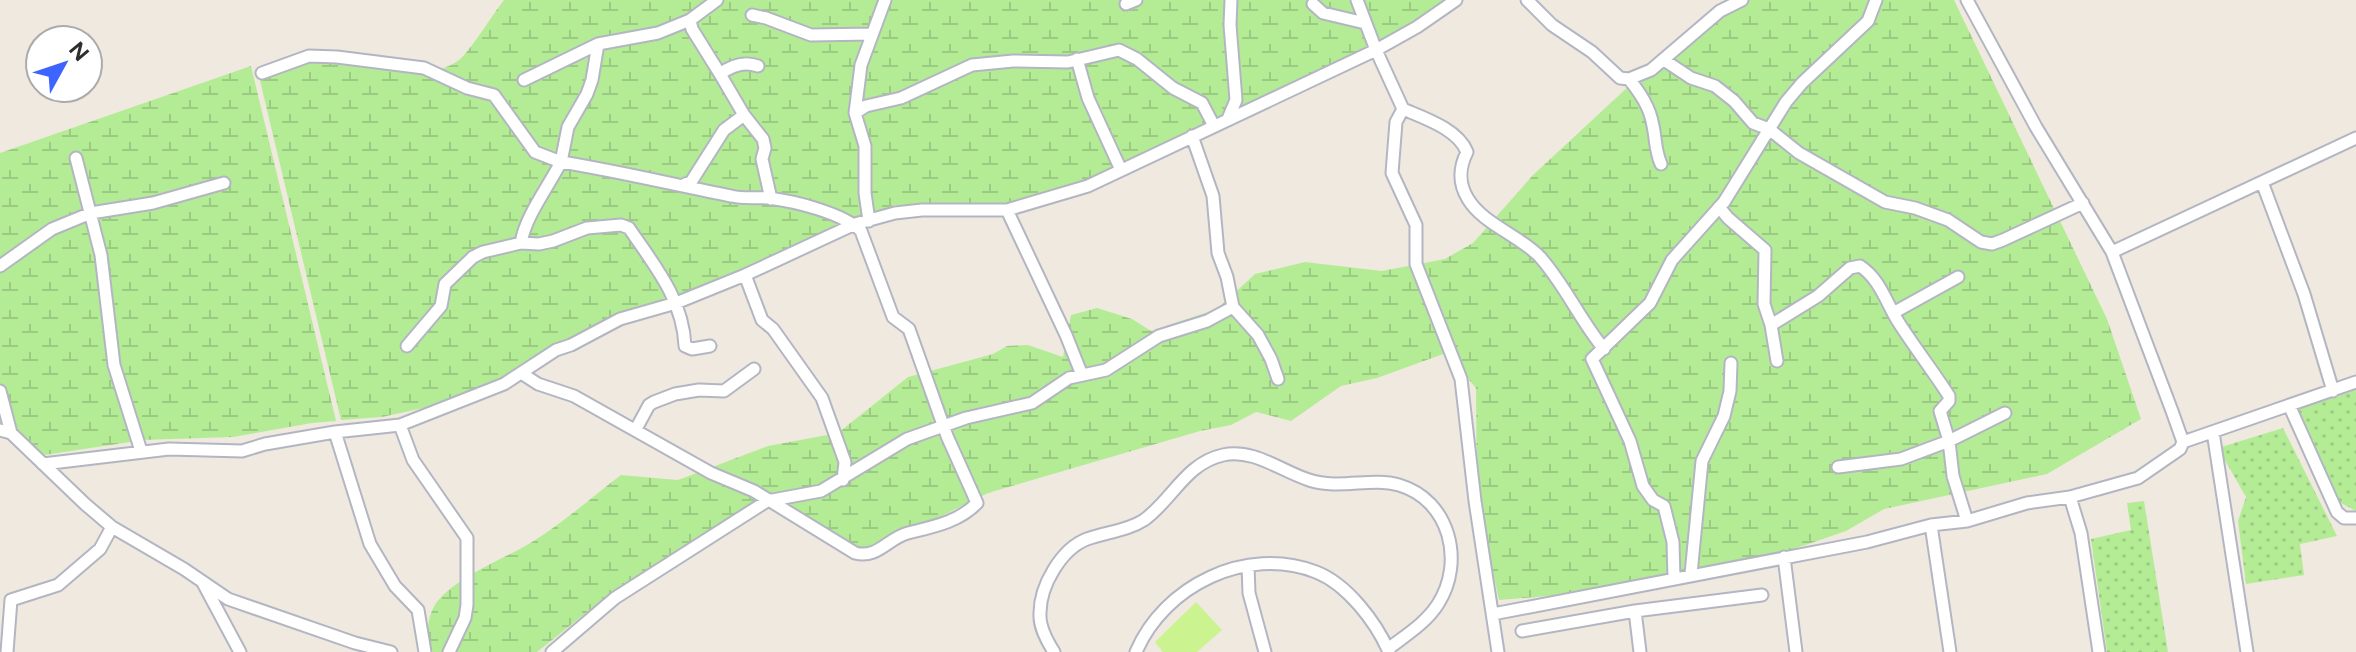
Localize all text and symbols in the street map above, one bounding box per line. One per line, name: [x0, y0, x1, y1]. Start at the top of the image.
north arrow: [24, 24, 104, 104]
text: N: [63, 36, 95, 67]

